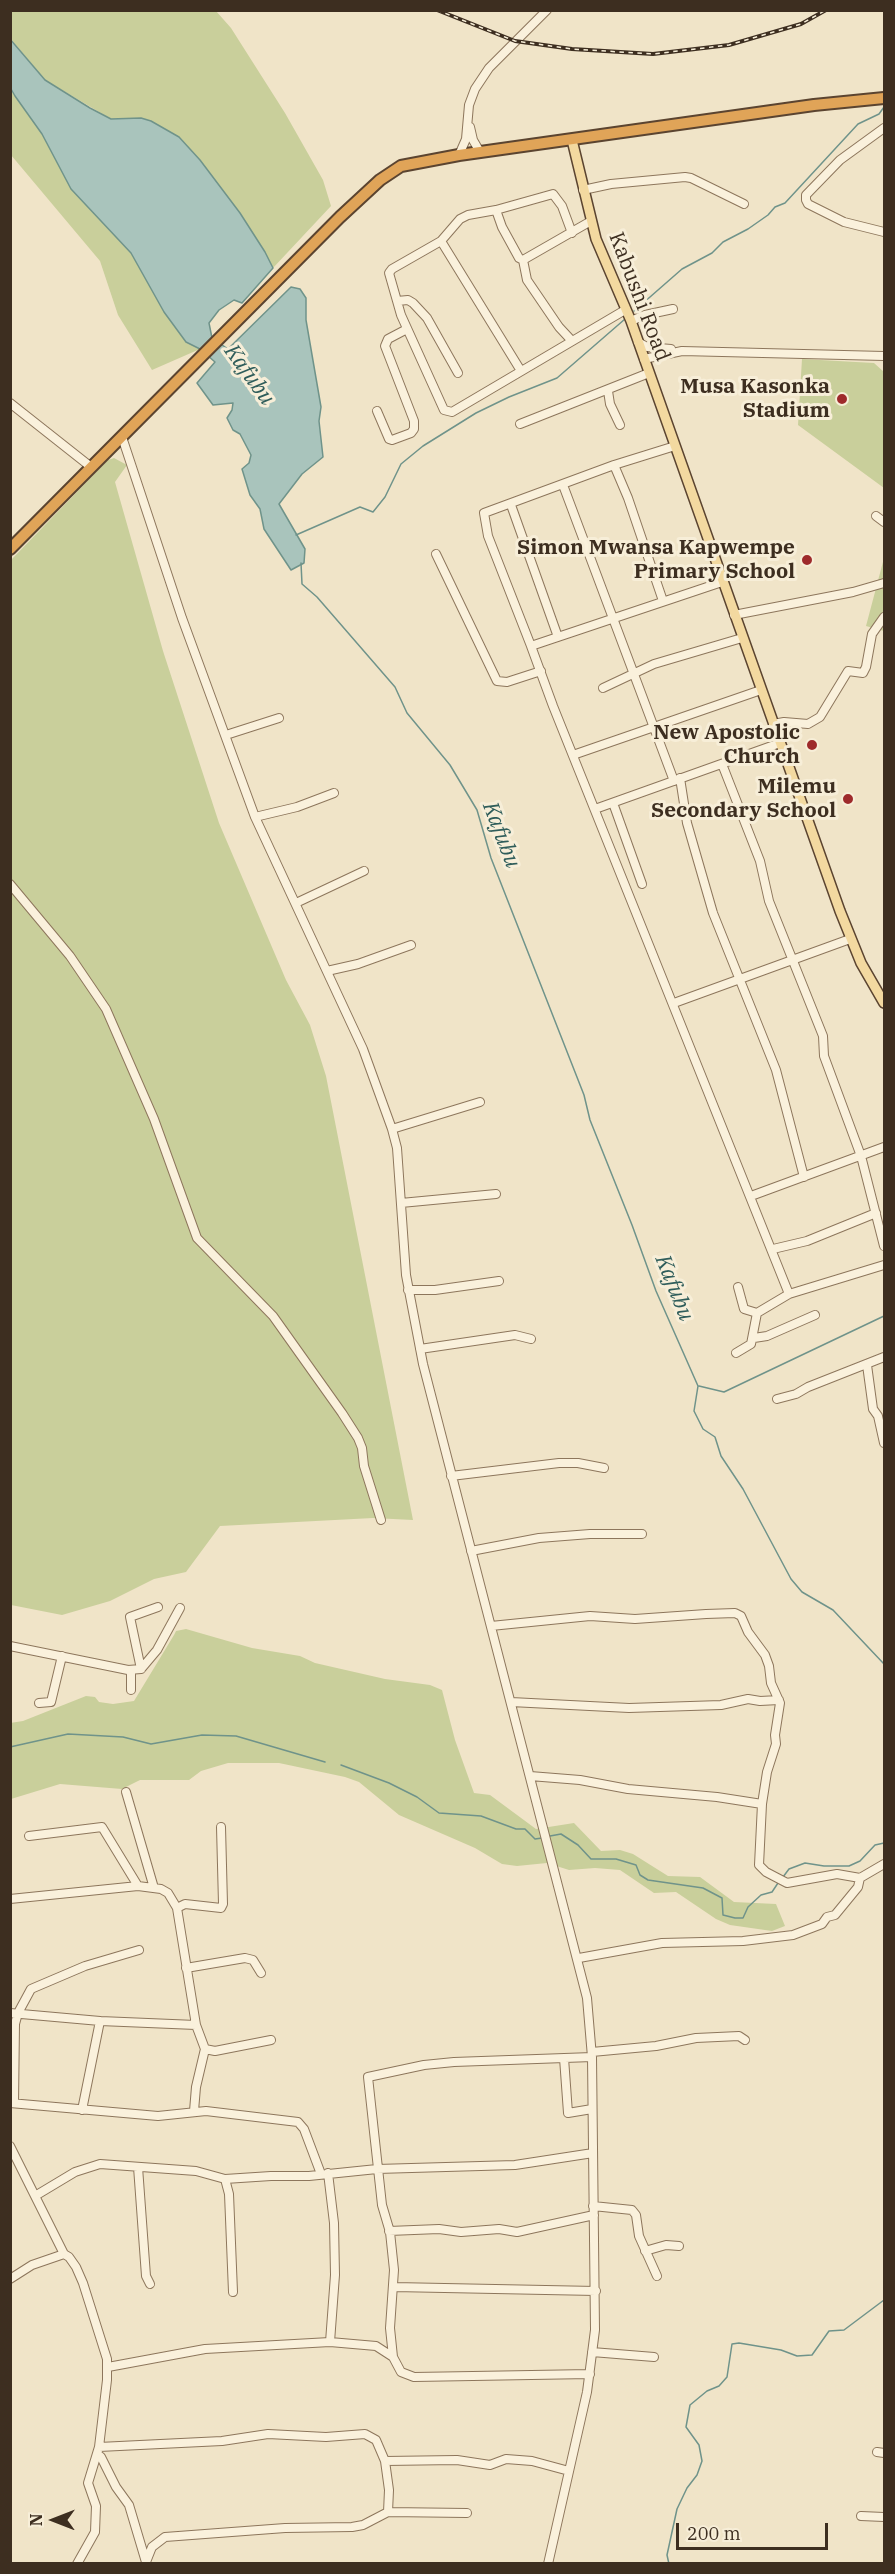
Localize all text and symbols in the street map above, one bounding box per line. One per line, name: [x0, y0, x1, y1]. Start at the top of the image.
street label: Kabushi Road: [603, 229, 675, 365]
water label: Kafubu: [218, 339, 280, 411]
place label: Musa Kasonka Stadium: [680, 374, 830, 424]
marker: Musa Kasonka Stadium: [835, 392, 849, 406]
place label: Simon Mwansa Kapwempe Primary School: [517, 535, 795, 585]
marker: Simon Mwansa Kapwempe Primary School: [800, 553, 814, 567]
place label: New Apostolic Church: [653, 720, 800, 770]
marker: New Apostolic Church: [805, 738, 819, 752]
place label: Milemu Secondary School: [651, 774, 836, 824]
marker: Milemu Secondary School: [841, 792, 855, 806]
water label: Kafubu: [476, 798, 526, 872]
water label: Kafubu: [649, 1251, 699, 1325]
north arrow: [24, 2490, 84, 2550]
scale bar: [679, 2511, 830, 2549]
text: N: [26, 2514, 46, 2526]
text: 200 m: [687, 2522, 741, 2545]

